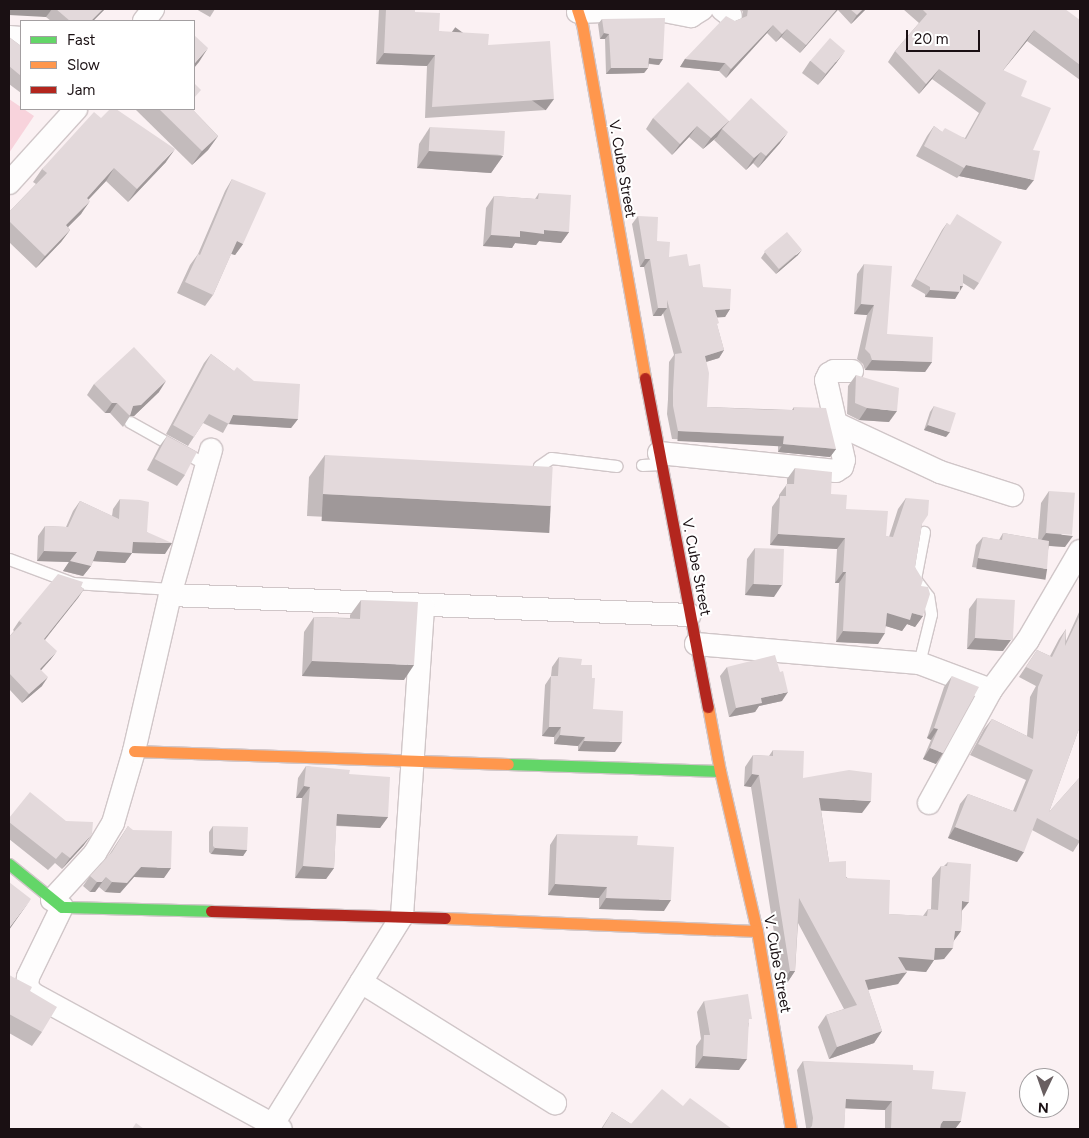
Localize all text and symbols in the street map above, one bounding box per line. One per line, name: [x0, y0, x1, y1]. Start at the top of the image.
legend: [20, 20, 195, 110]
scale bar: [909, 20, 983, 52]
text: 20 m: [914, 30, 948, 48]
text: Fast: [67, 31, 95, 49]
text: Slow: [67, 56, 100, 74]
text: Jam: [67, 81, 95, 99]
street label: V. Cube Street: [605, 119, 639, 219]
street label: V. Cube Street: [678, 517, 714, 617]
street label: V. Cube Street: [760, 914, 794, 1014]
north arrow: [1019, 1068, 1069, 1118]
text: N: [1037, 1099, 1049, 1116]

